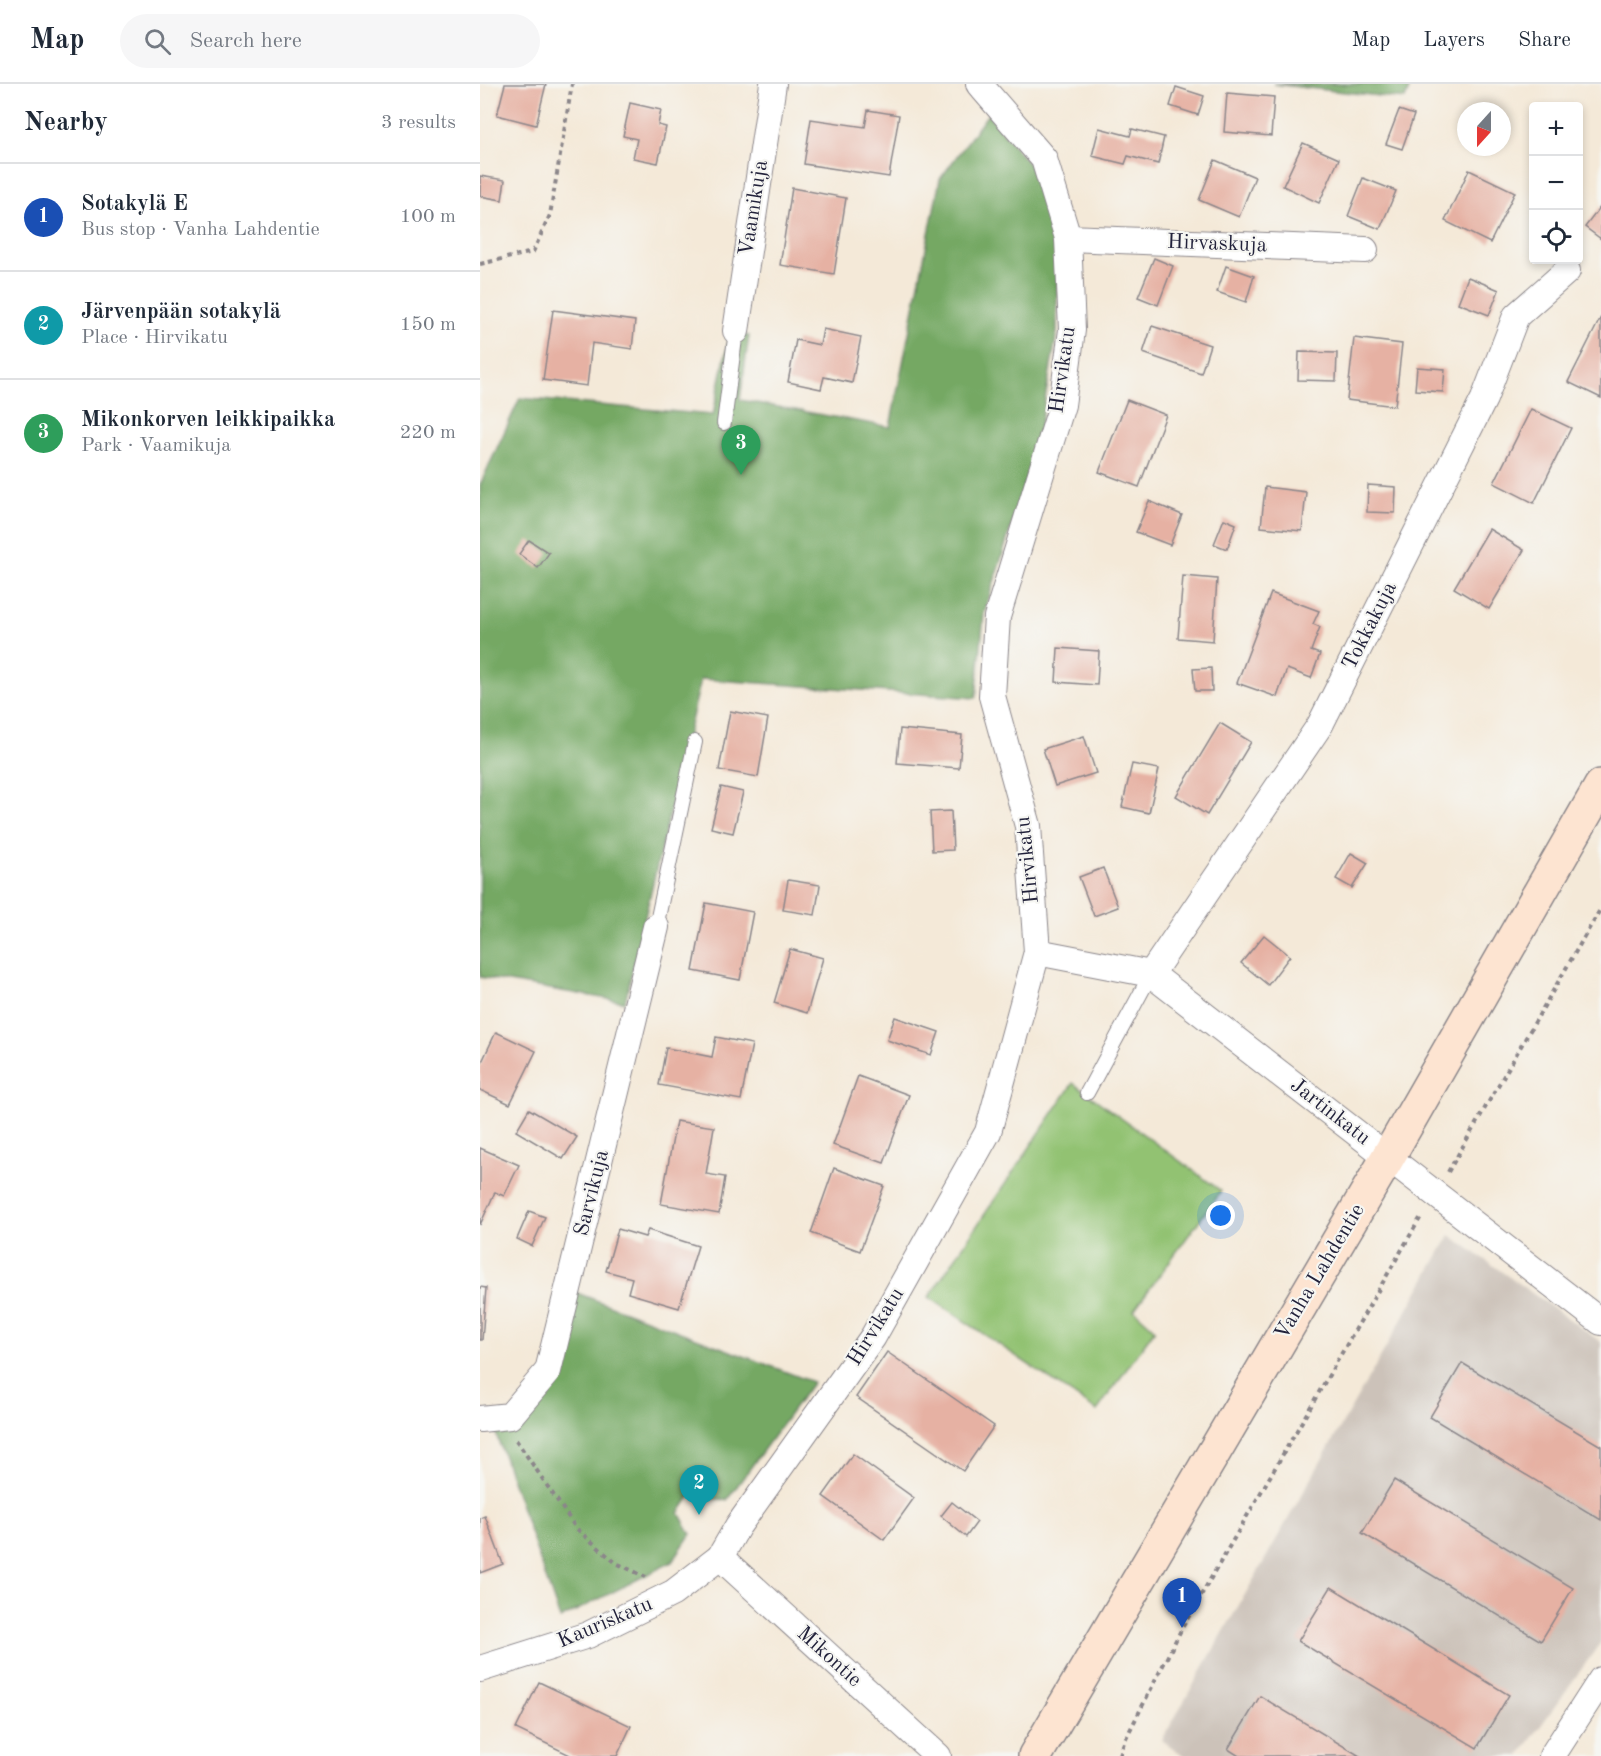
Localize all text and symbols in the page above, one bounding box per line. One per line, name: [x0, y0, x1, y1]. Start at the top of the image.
search box: [120, 14, 540, 68]
icon: search: [141, 25, 174, 58]
text: Map: [30, 27, 84, 55]
text: Search here: [189, 30, 302, 52]
text: Map: [1351, 30, 1390, 51]
text: Layers: [1423, 30, 1485, 51]
text: Share: [1518, 30, 1571, 51]
north arrow: [1457, 102, 1511, 156]
map controls: [1529, 102, 1583, 264]
button: +: [1529, 102, 1583, 156]
text: Nearby: [24, 110, 108, 136]
text: 3 results: [381, 113, 456, 133]
button: −: [1529, 156, 1583, 210]
street label: Vaamikuja: [736, 159, 772, 257]
text: Sotakylä E: [81, 193, 188, 215]
text: 1: [38, 207, 49, 227]
text: 100 m: [400, 207, 456, 227]
button: locate: [1529, 210, 1583, 264]
text: Bus stop · Vanha Lahdentie: [81, 220, 320, 240]
street label: Hirvaskuja: [1167, 232, 1267, 256]
text: Järvenpään sotakylä: [81, 301, 281, 323]
text: 2: [38, 315, 49, 335]
text: 150 m: [400, 315, 456, 335]
street label: Hirvikatu: [1047, 325, 1079, 415]
text: Place · Hirvikatu: [81, 328, 228, 348]
text: Mikonkorven leikkipaikka: [81, 409, 335, 431]
text: 3: [38, 423, 49, 443]
text: 220 m: [400, 423, 456, 443]
pin: 3: [722, 426, 760, 475]
text: Park · Vaamikuja: [81, 436, 231, 456]
street label: Tokkakuja: [1339, 579, 1401, 673]
street label: Hirvikatu: [1013, 815, 1043, 905]
street label: Jartinkatu: [1286, 1075, 1374, 1149]
street label: Sarvikuja: [571, 1148, 613, 1238]
street label: Vanha Lahdentie: [1271, 1200, 1369, 1344]
your location: [1206, 1201, 1235, 1230]
street label: Hirvikatu: [844, 1284, 908, 1370]
pin: 2: [680, 1466, 718, 1515]
pin: 1: [1162, 1578, 1202, 1628]
street label: Kauriskatu: [555, 1594, 655, 1652]
street label: Mikontie: [793, 1623, 865, 1691]

